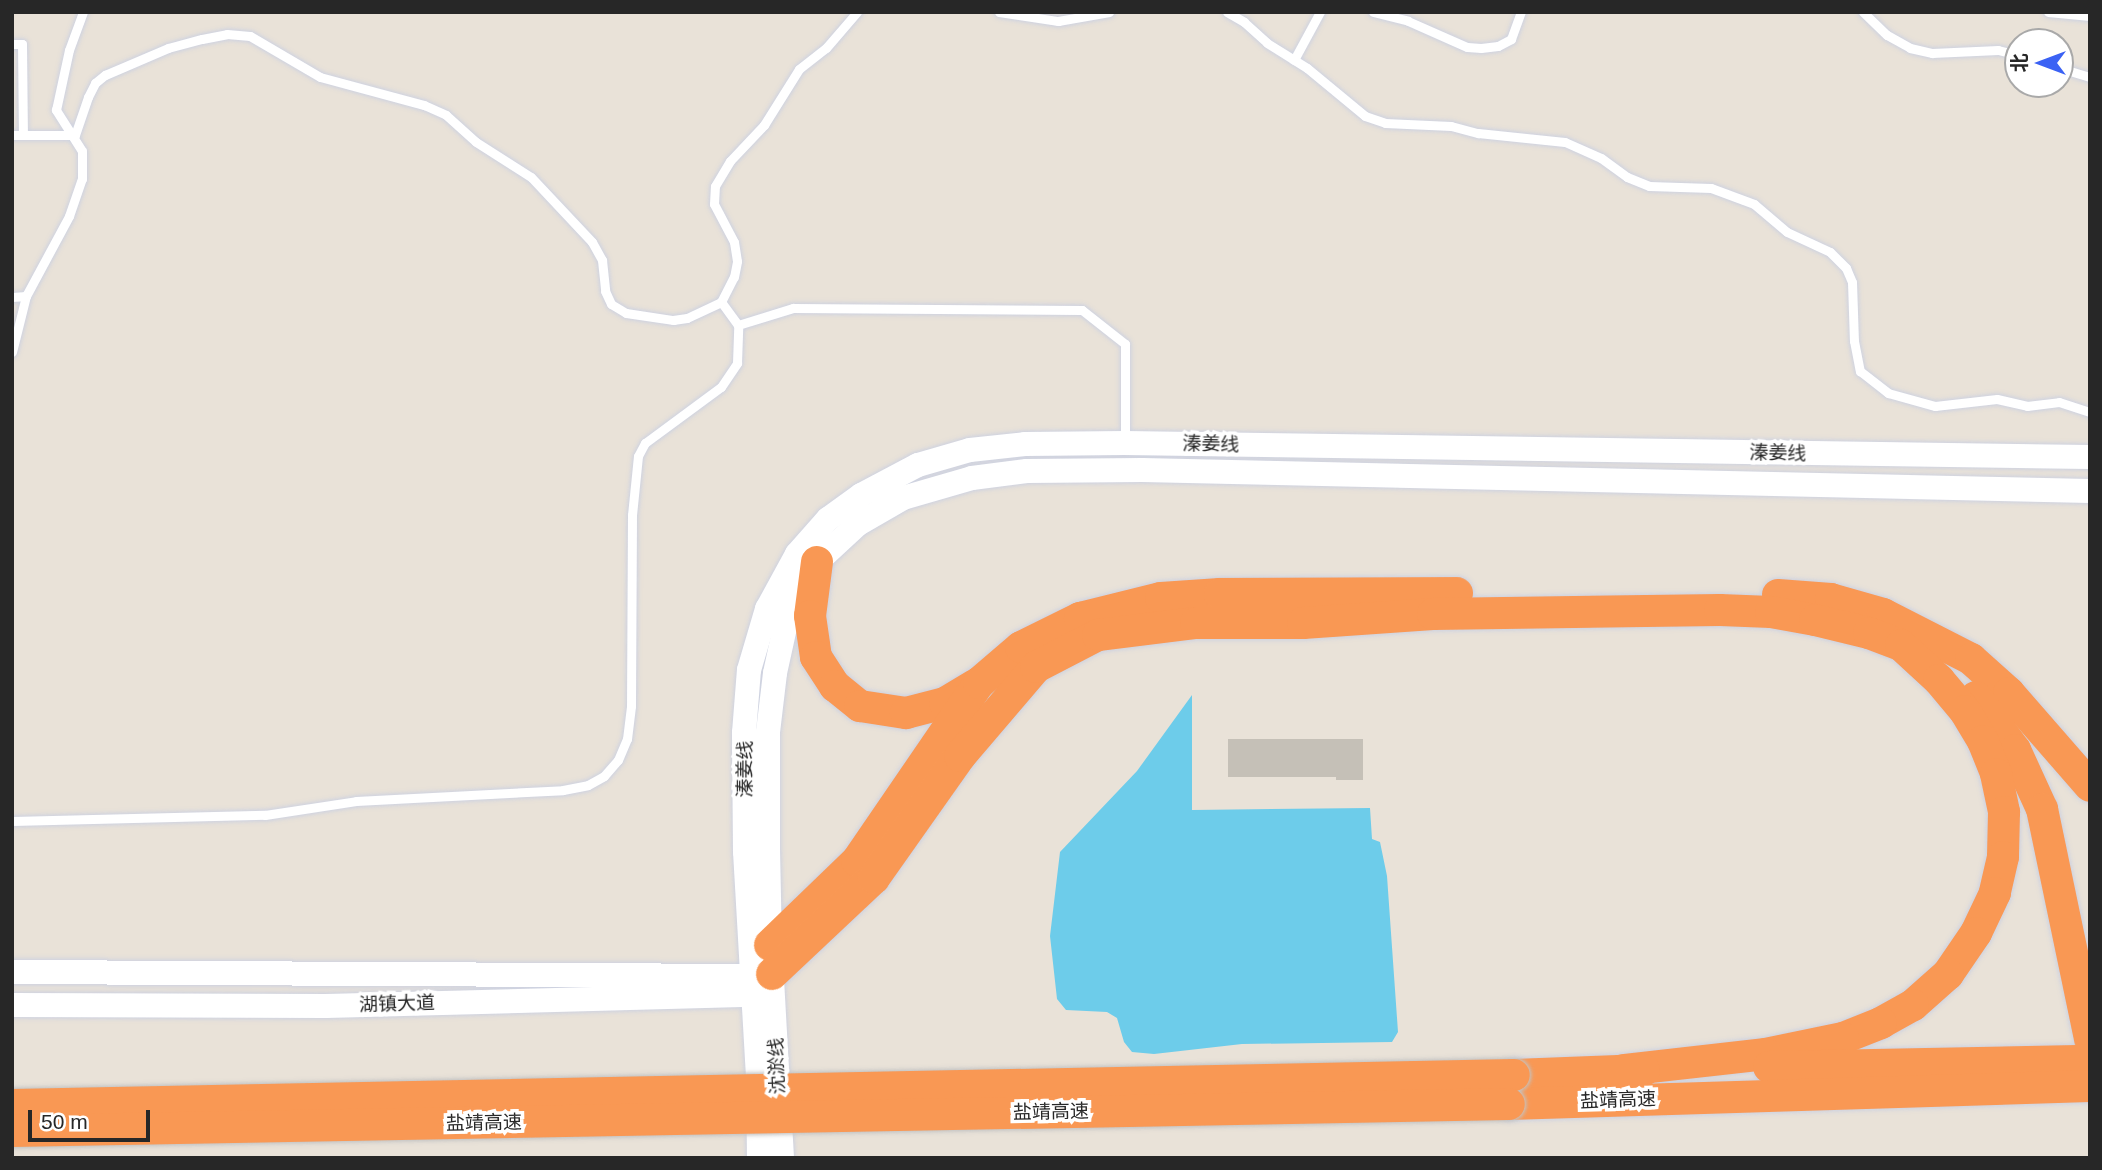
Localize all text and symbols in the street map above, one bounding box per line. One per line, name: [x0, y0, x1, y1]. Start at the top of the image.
north arrow: [2004, 28, 2074, 98]
text: 北: [2009, 54, 2030, 73]
street label: 溱姜线: [1182, 432, 1240, 456]
street label: 溱姜线: [1749, 441, 1807, 465]
street label: 溱姜线: [734, 741, 756, 797]
street label: 湖镇大道: [359, 991, 435, 1017]
street label: 沈淤线: [764, 1037, 790, 1095]
street label: 盐靖高速: [1580, 1087, 1656, 1113]
scale bar: [32, 1096, 154, 1140]
street label: 盐靖高速: [1013, 1100, 1089, 1124]
text: 50 m: [41, 1110, 88, 1133]
street label: 盐靖高速: [446, 1111, 522, 1135]

